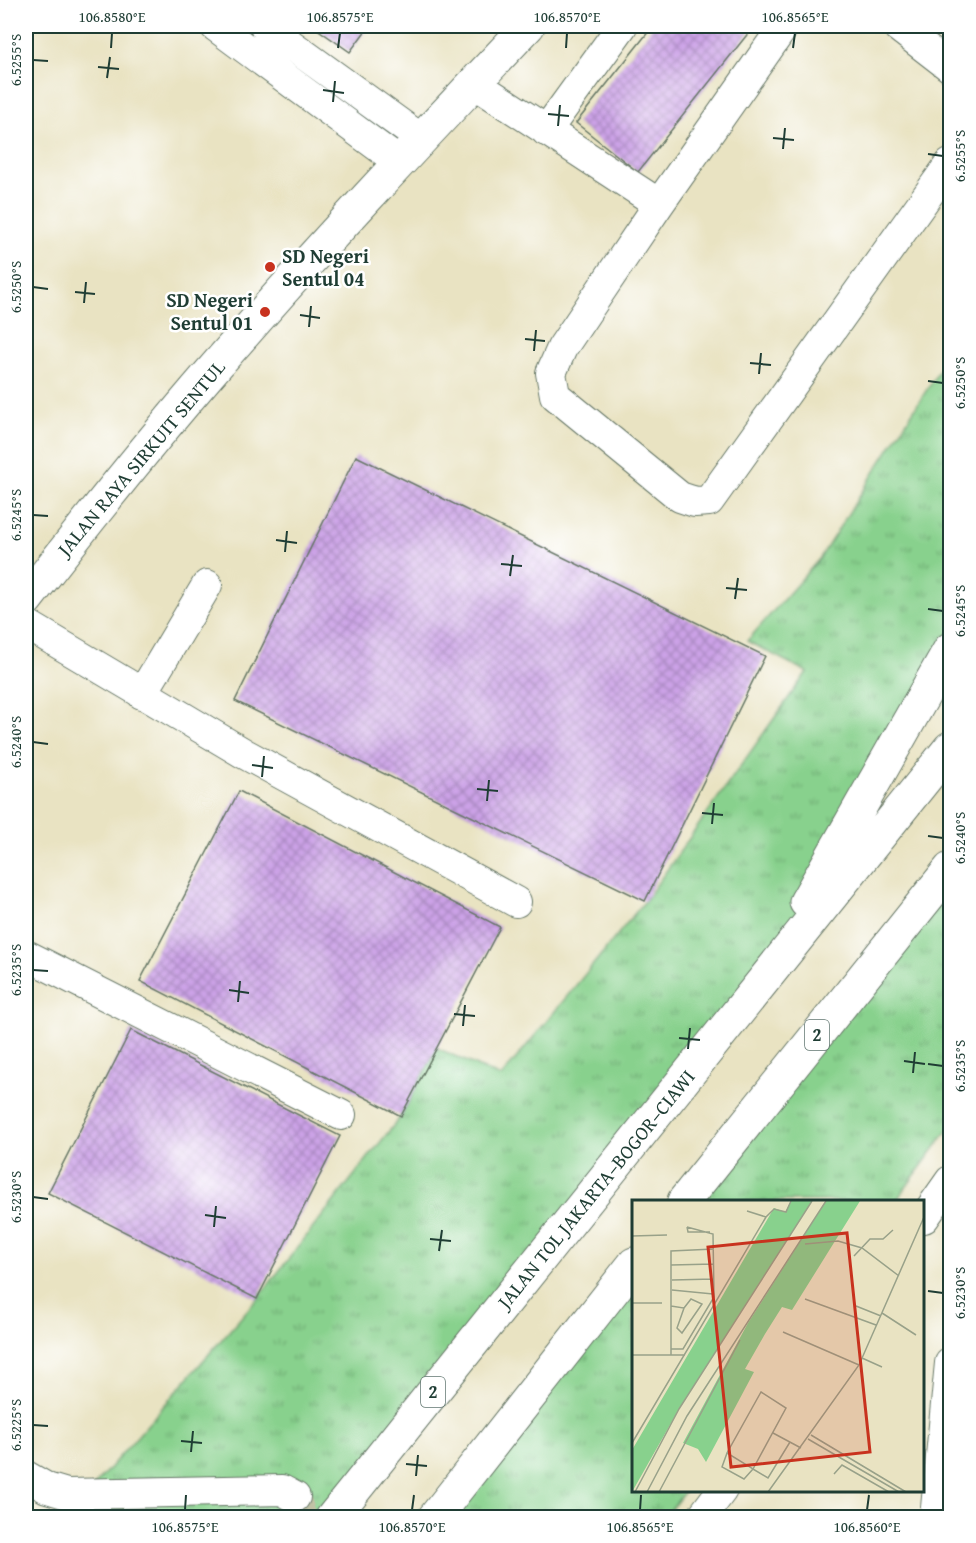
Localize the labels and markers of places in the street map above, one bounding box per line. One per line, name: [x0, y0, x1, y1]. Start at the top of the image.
place label: SD Negeri Sentul 04: [282, 241, 369, 293]
marker: SD Negeri Sentul 04: [263, 260, 277, 274]
place label: SD Negeri Sentul 01: [166, 285, 253, 337]
marker: SD Negeri Sentul 01: [258, 305, 272, 319]

